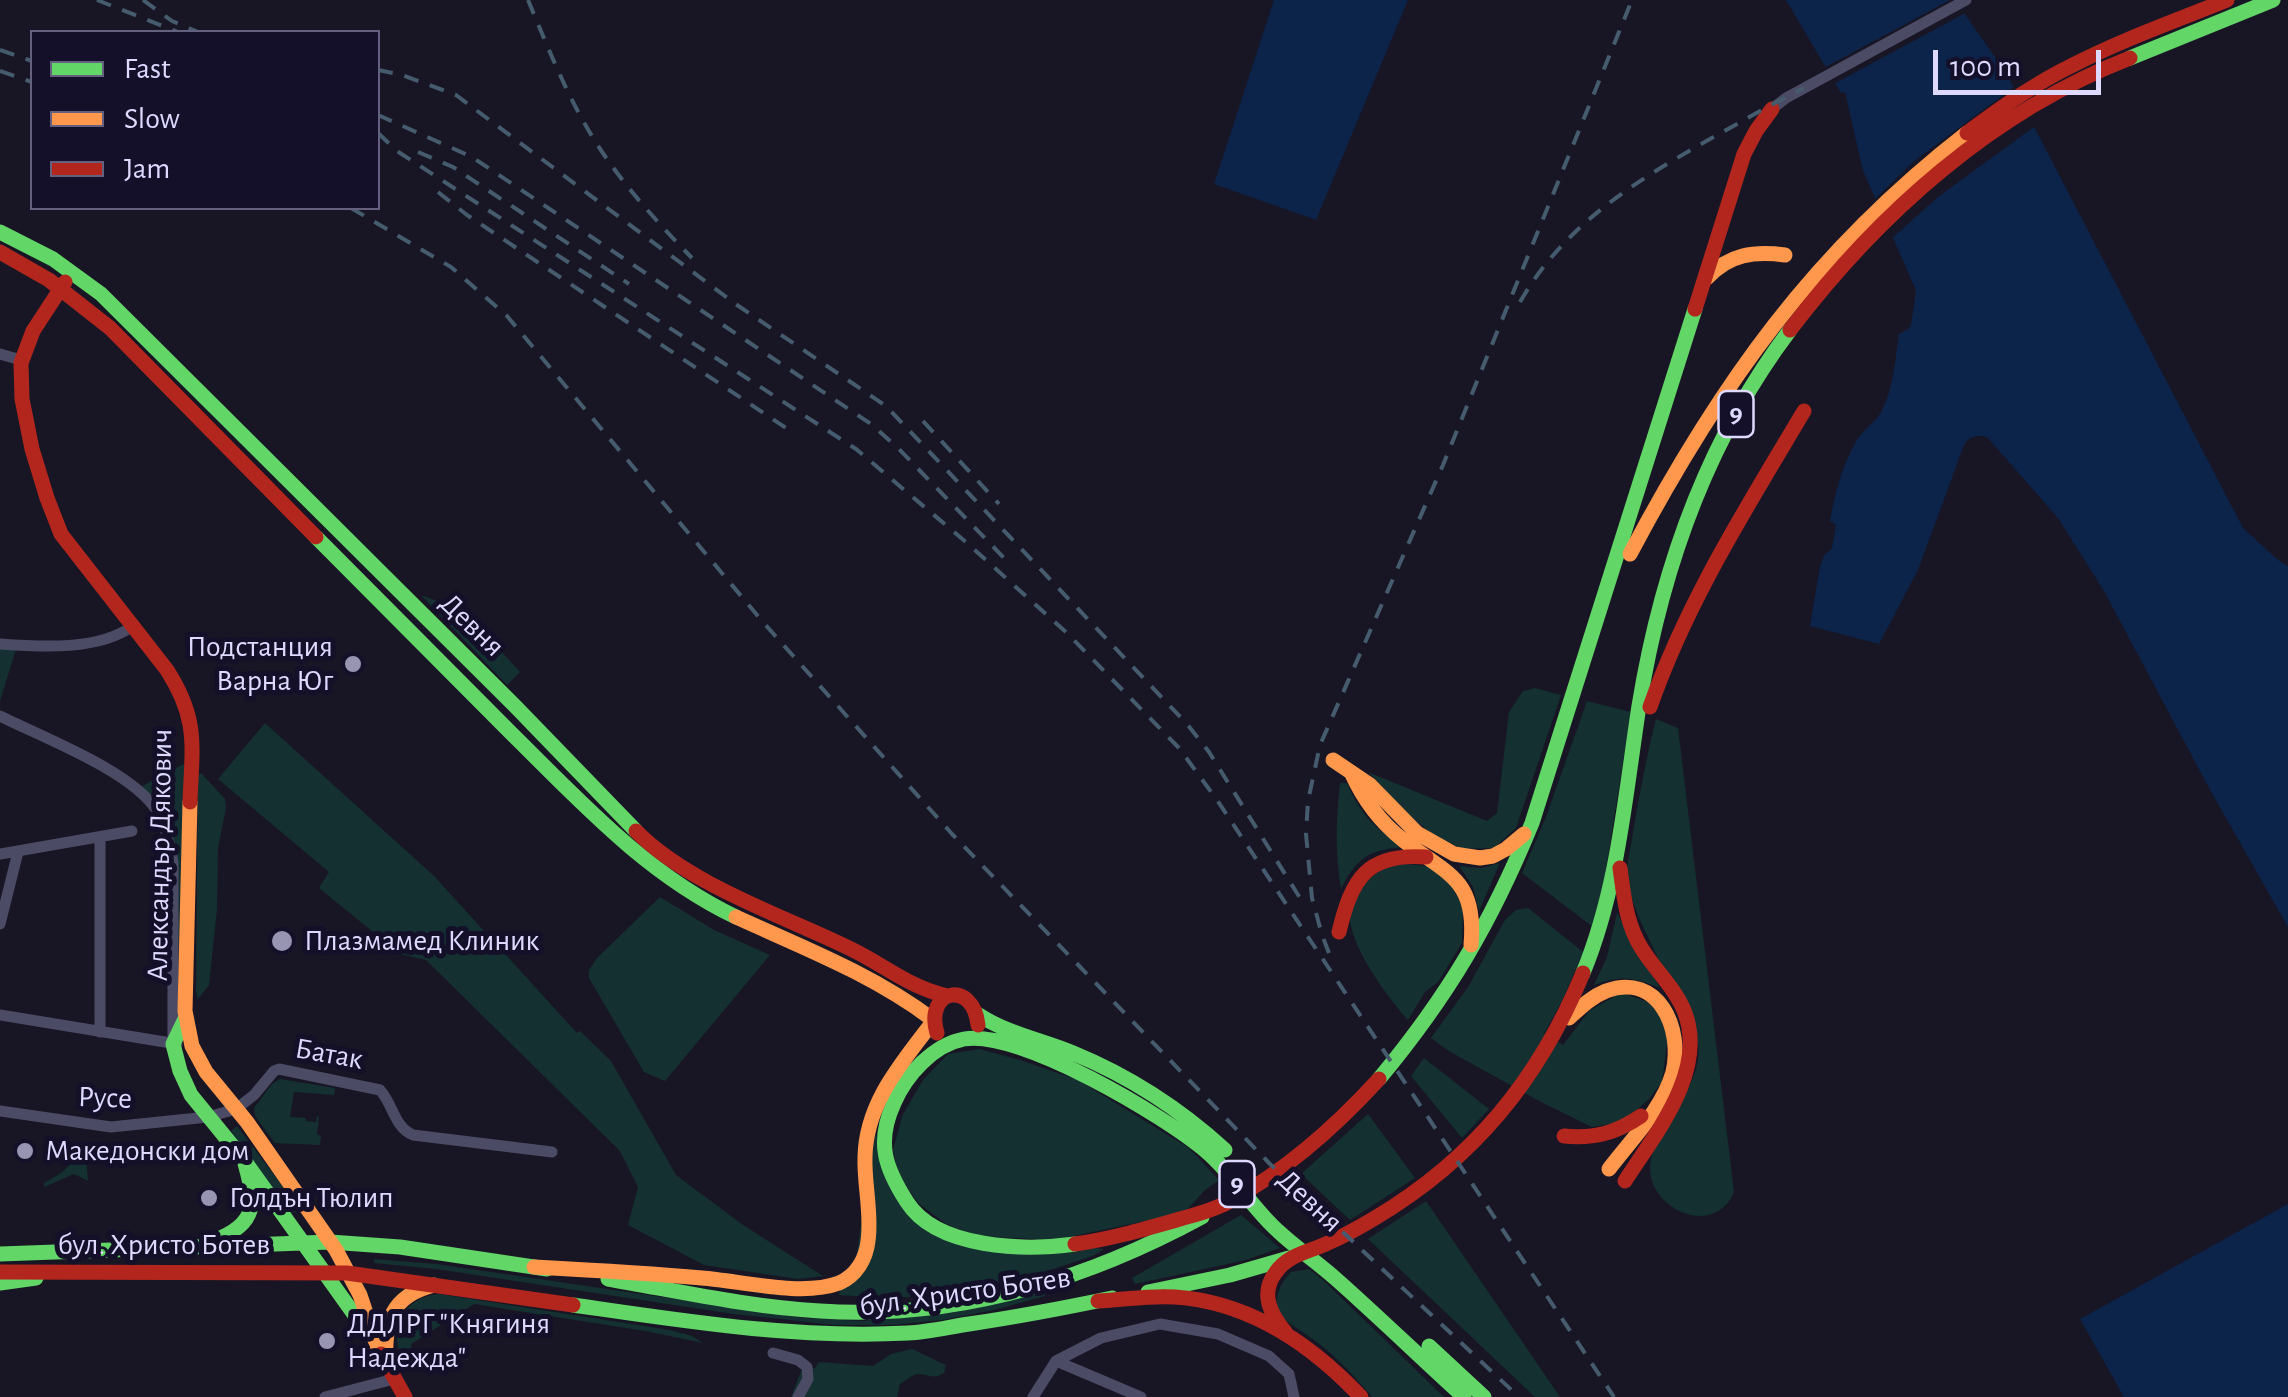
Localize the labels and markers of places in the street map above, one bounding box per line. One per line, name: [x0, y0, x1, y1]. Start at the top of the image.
place label: Подстанция Варна Юг: [187, 629, 333, 700]
marker: Подстанция Варна Юг: [342, 653, 364, 675]
place label: Плазмамед Клиник: [304, 923, 539, 959]
marker: Плазмамед Клиник: [269, 928, 295, 954]
place label: Македонски дом: [45, 1133, 249, 1169]
marker: Македонски дом: [14, 1140, 36, 1162]
place label: Голдън Тюлип: [229, 1180, 394, 1216]
marker: Голдън Тюлип: [198, 1187, 220, 1209]
place label: ДДЛРГ "Княгиня Надежда": [347, 1306, 550, 1376]
marker: ДДЛРГ "Княгиня Надежда": [316, 1330, 338, 1352]

